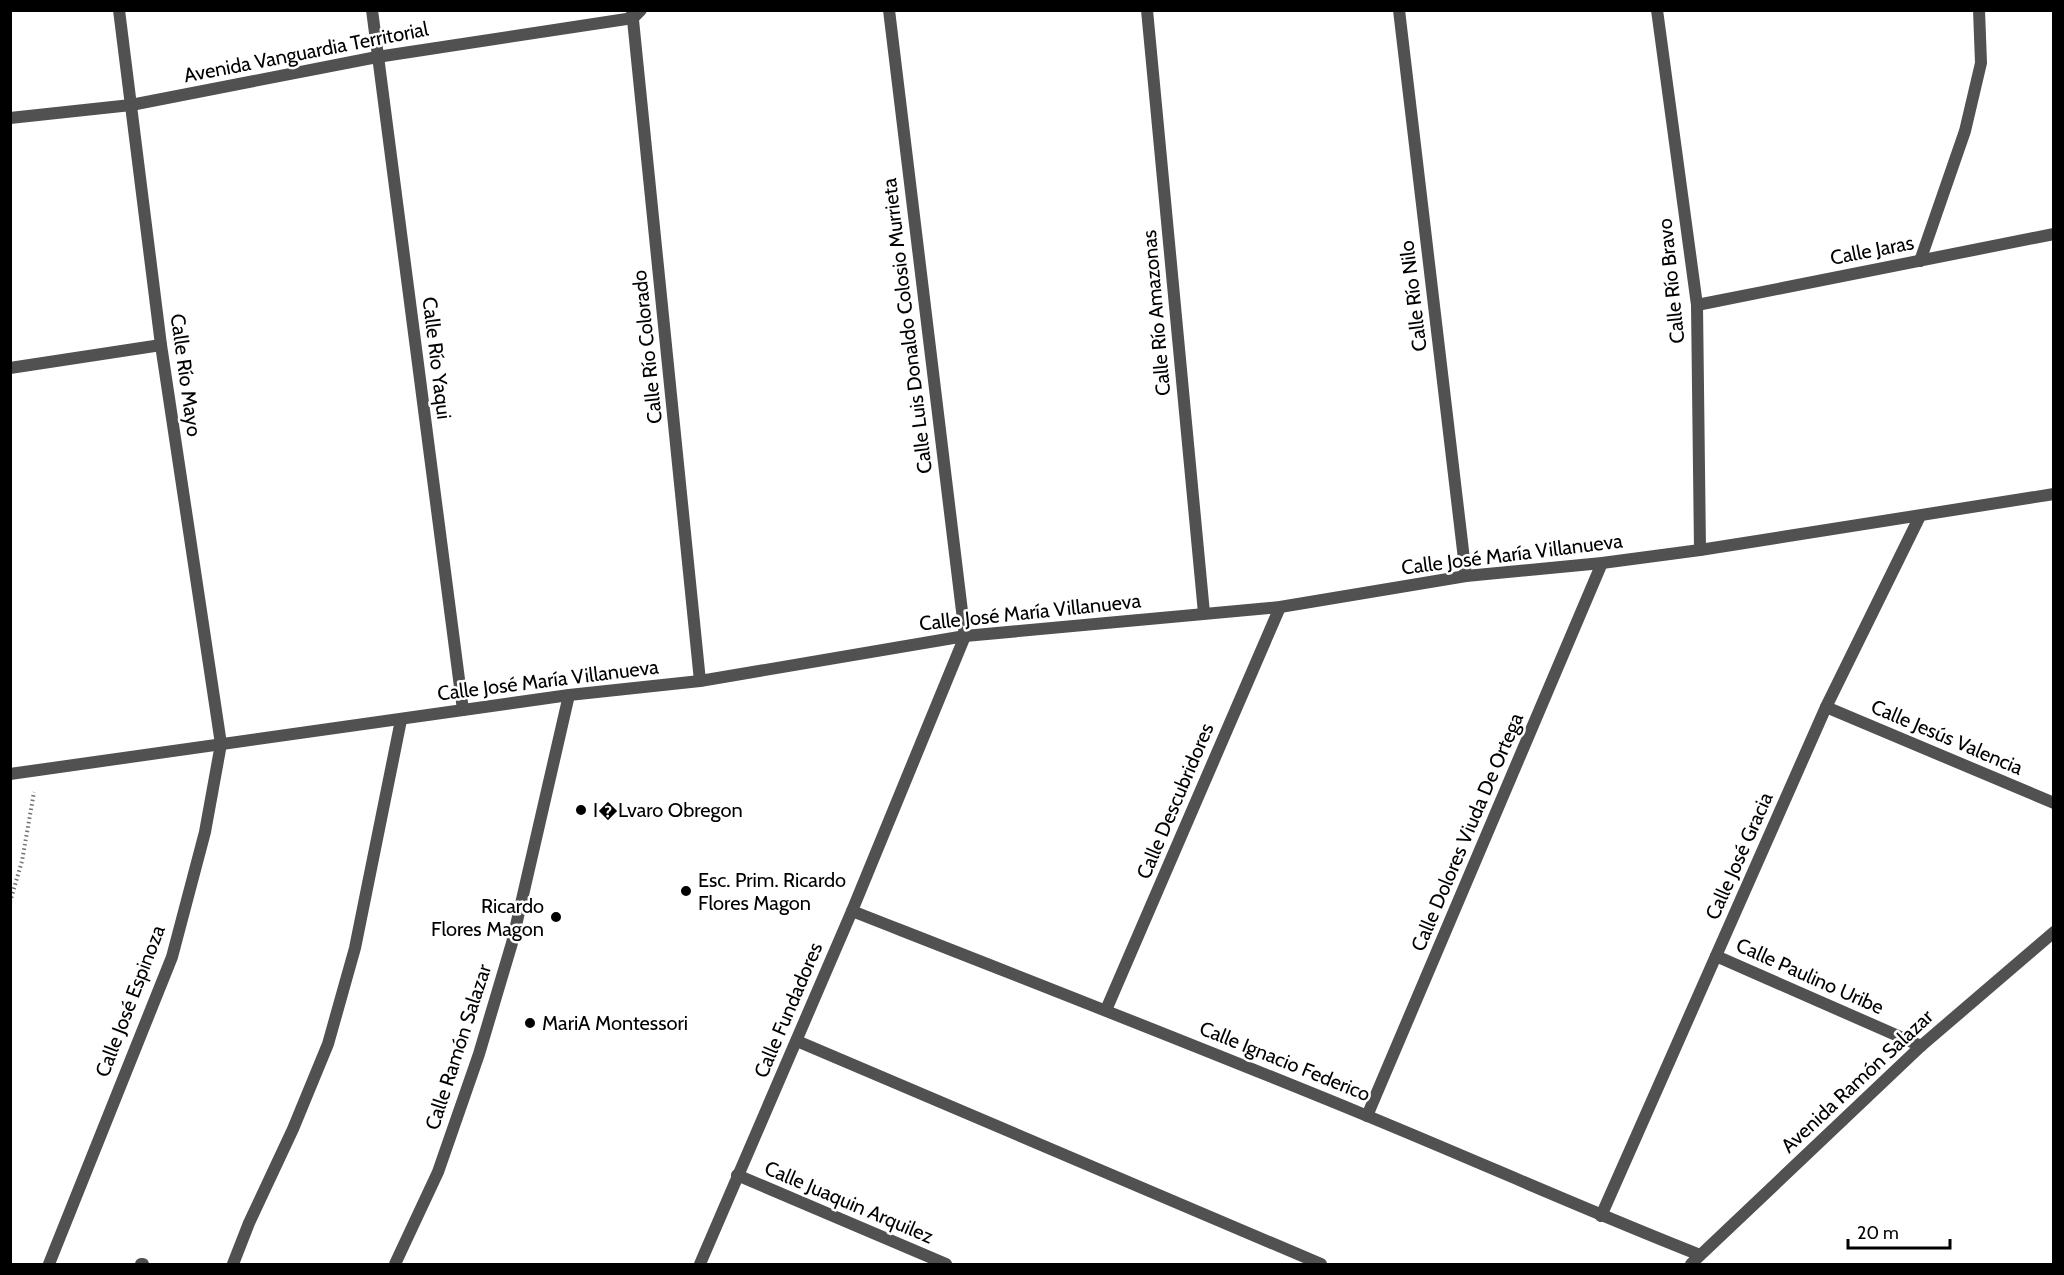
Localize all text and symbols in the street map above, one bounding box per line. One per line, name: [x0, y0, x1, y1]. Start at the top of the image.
street label: Avenida Vanguardia Territorial: [182, 16, 431, 87]
street label: Calle Luis Donaldo Colosio Murrieta: [877, 177, 937, 475]
street label: Calle Río Bravo: [1653, 217, 1689, 345]
street label: Calle Río Amazonas: [1137, 229, 1175, 397]
street label: Calle Jaras: [1828, 230, 1916, 270]
street label: Calle Río Nilo: [1394, 239, 1432, 353]
street label: Calle Río Colorado: [627, 269, 667, 425]
street label: Calle Río Yaqui: [418, 295, 456, 421]
street label: Calle Río Mayo: [165, 312, 207, 438]
street label: Calle José María Villanueva: [1400, 528, 1624, 579]
street label: Calle José María Villanueva: [918, 588, 1142, 636]
street label: Calle José María Villanueva: [436, 654, 660, 705]
street label: Calle Jesús Valencia: [1867, 694, 2027, 780]
street label: Calle Dolores Viuda De Ortega: [1406, 709, 1528, 955]
street label: Calle Descubridores: [1131, 720, 1219, 882]
street label: Calle José Gracia: [1700, 788, 1778, 923]
place label: I�Lvaro Obregon: [593, 798, 743, 822]
marker: I�Lvaro Obregon: [574, 803, 588, 817]
place label: Esc. Prim. Ricardo Flores Magon: [698, 868, 846, 915]
marker: Esc. Prim. Ricardo Flores Magon: [679, 884, 693, 898]
place label: Ricardo Flores Magon: [431, 894, 544, 941]
marker: Ricardo Flores Magon: [549, 910, 563, 924]
street label: Calle José Espinoza: [90, 921, 170, 1080]
street label: Calle Paulino Uribe: [1733, 933, 1887, 1019]
street label: Calle Fundadores: [749, 939, 827, 1081]
street label: Calle Ramón Salazar: [420, 961, 496, 1133]
street label: Avenida Ramón Salazar: [1776, 1004, 1938, 1158]
place label: MariA Montessori: [542, 1011, 688, 1035]
marker: MariA Montessori: [523, 1016, 537, 1030]
street label: Calle Ignacio Federico: [1196, 1016, 1374, 1106]
street label: Calle Juaquin Arquilez: [761, 1156, 937, 1248]
scale bar: [1848, 1212, 1950, 1250]
text: 20 m: [1857, 1222, 1899, 1244]

